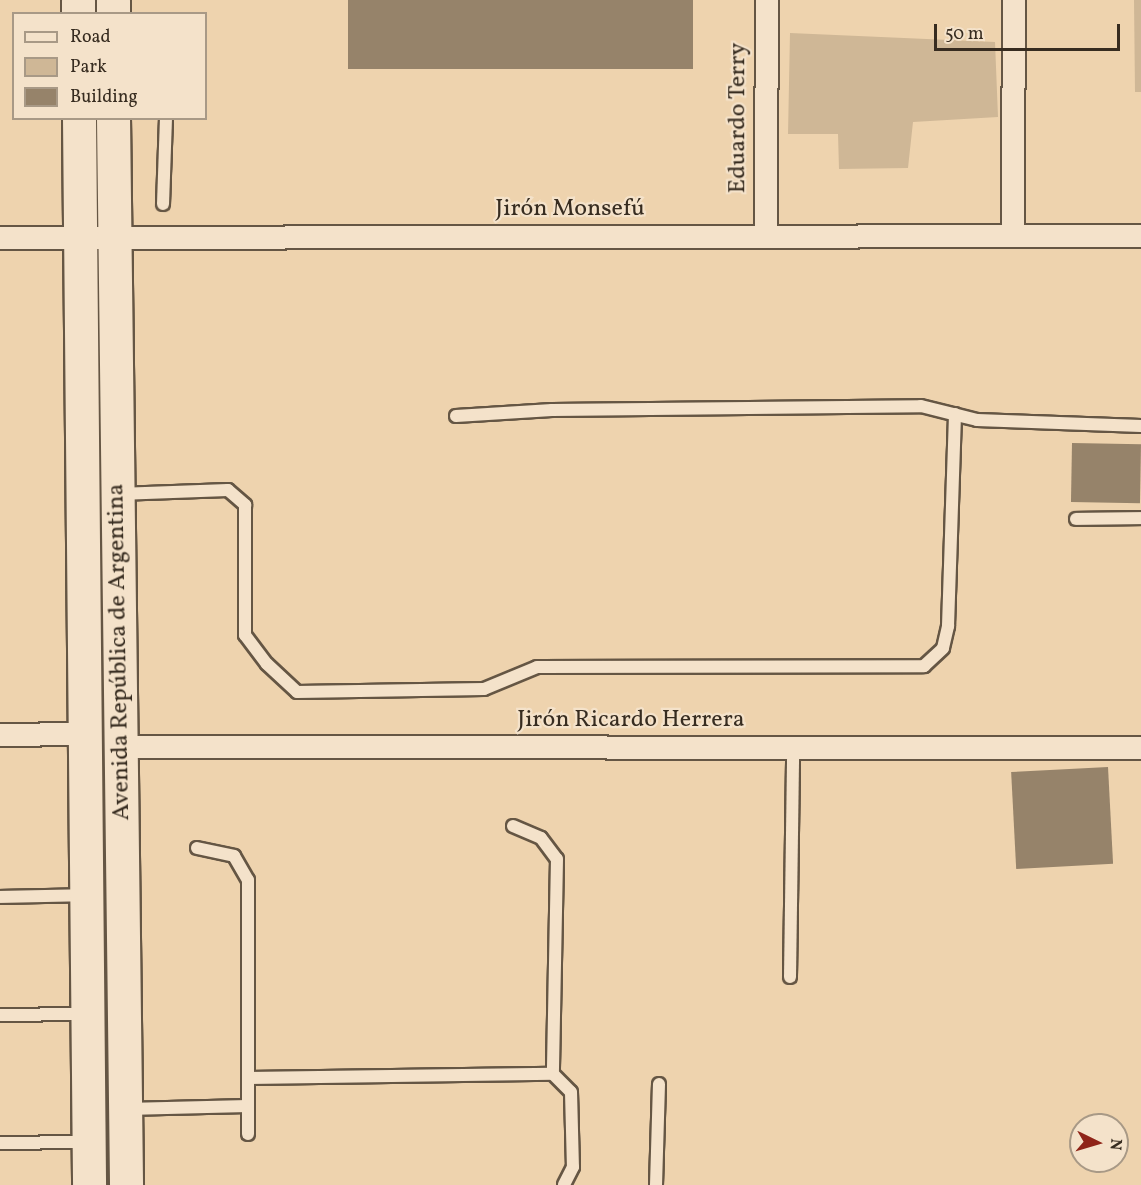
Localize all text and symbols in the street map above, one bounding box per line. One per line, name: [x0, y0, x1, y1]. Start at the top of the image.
legend: [12, 12, 207, 120]
scale bar: [937, 12, 1123, 50]
text: 50 m: [945, 22, 984, 47]
text: Road: [70, 25, 111, 50]
street label: Eduardo Terry: [725, 42, 753, 194]
text: Park: [70, 55, 107, 80]
text: Building: [70, 85, 138, 110]
street label: Jirón Monsefú: [495, 196, 645, 224]
street label: Avenida República de Argentina: [103, 483, 137, 821]
street label: Jirón Ricardo Herrera: [517, 707, 745, 735]
north arrow: [1069, 1113, 1129, 1173]
text: N: [1103, 1138, 1126, 1151]

